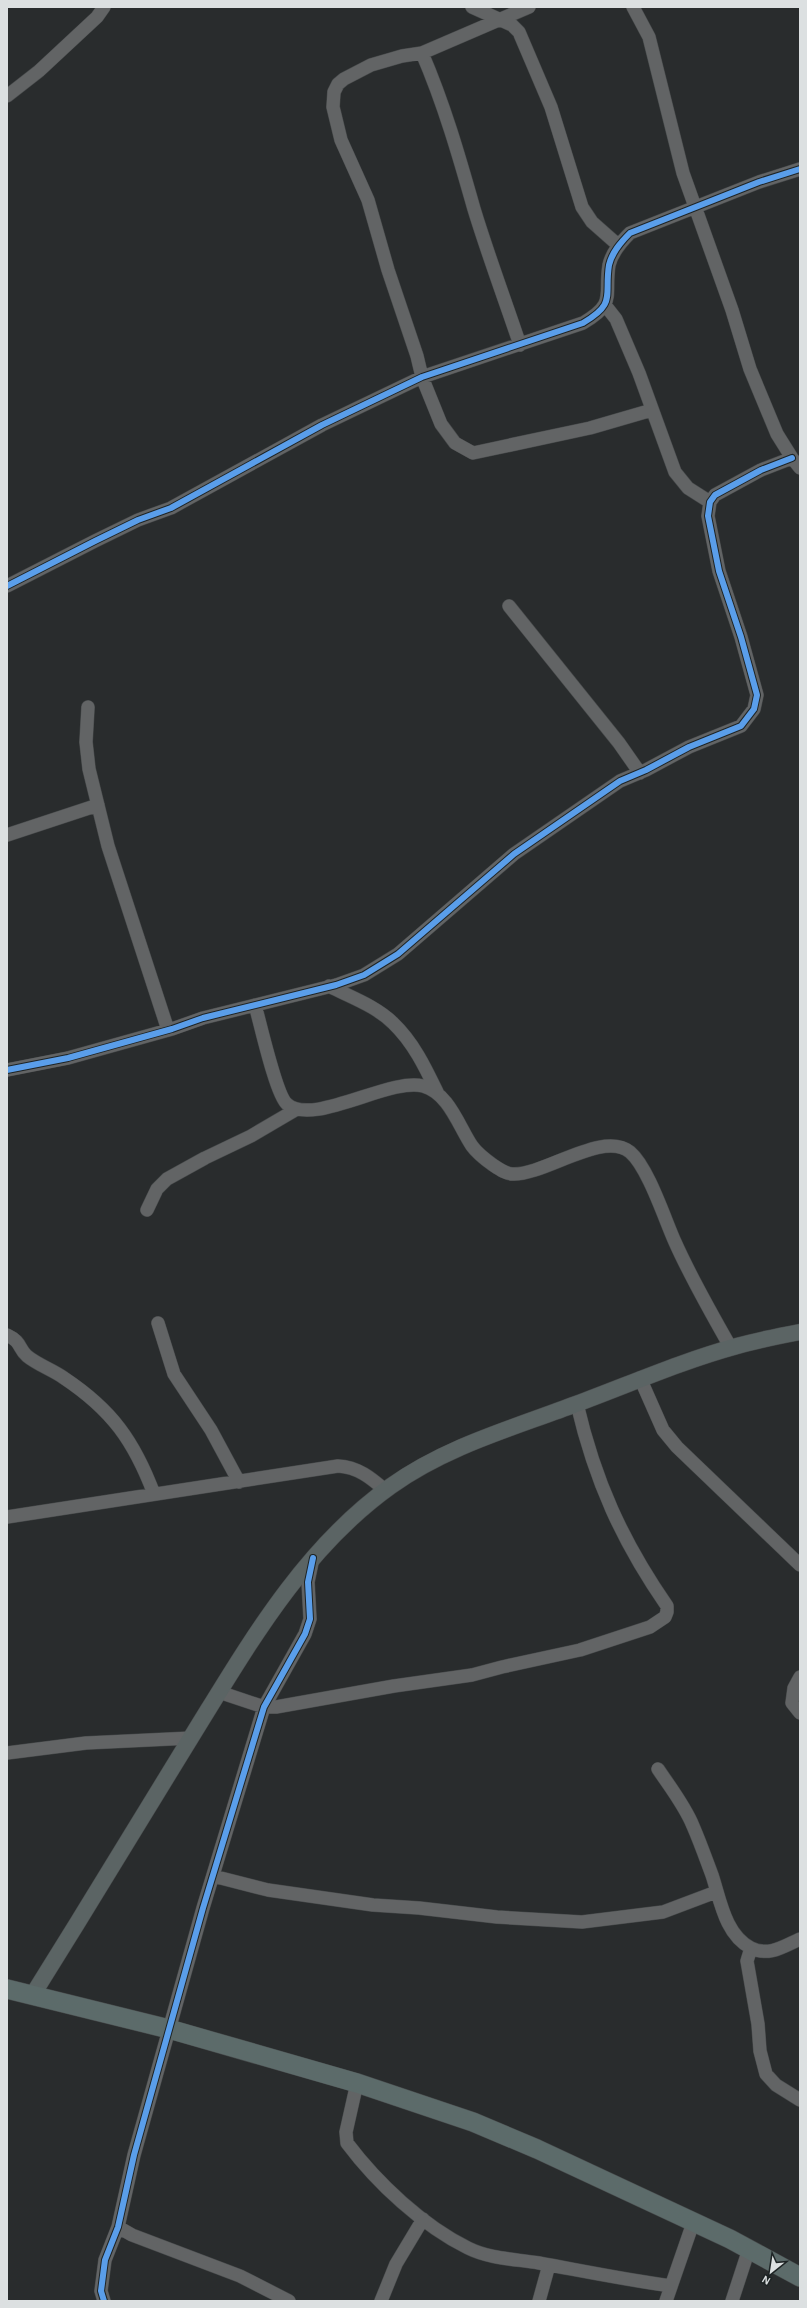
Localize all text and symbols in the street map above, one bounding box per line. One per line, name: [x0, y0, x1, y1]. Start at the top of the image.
north arrow: [751, 2252, 791, 2292]
text: N: [760, 2274, 772, 2287]

